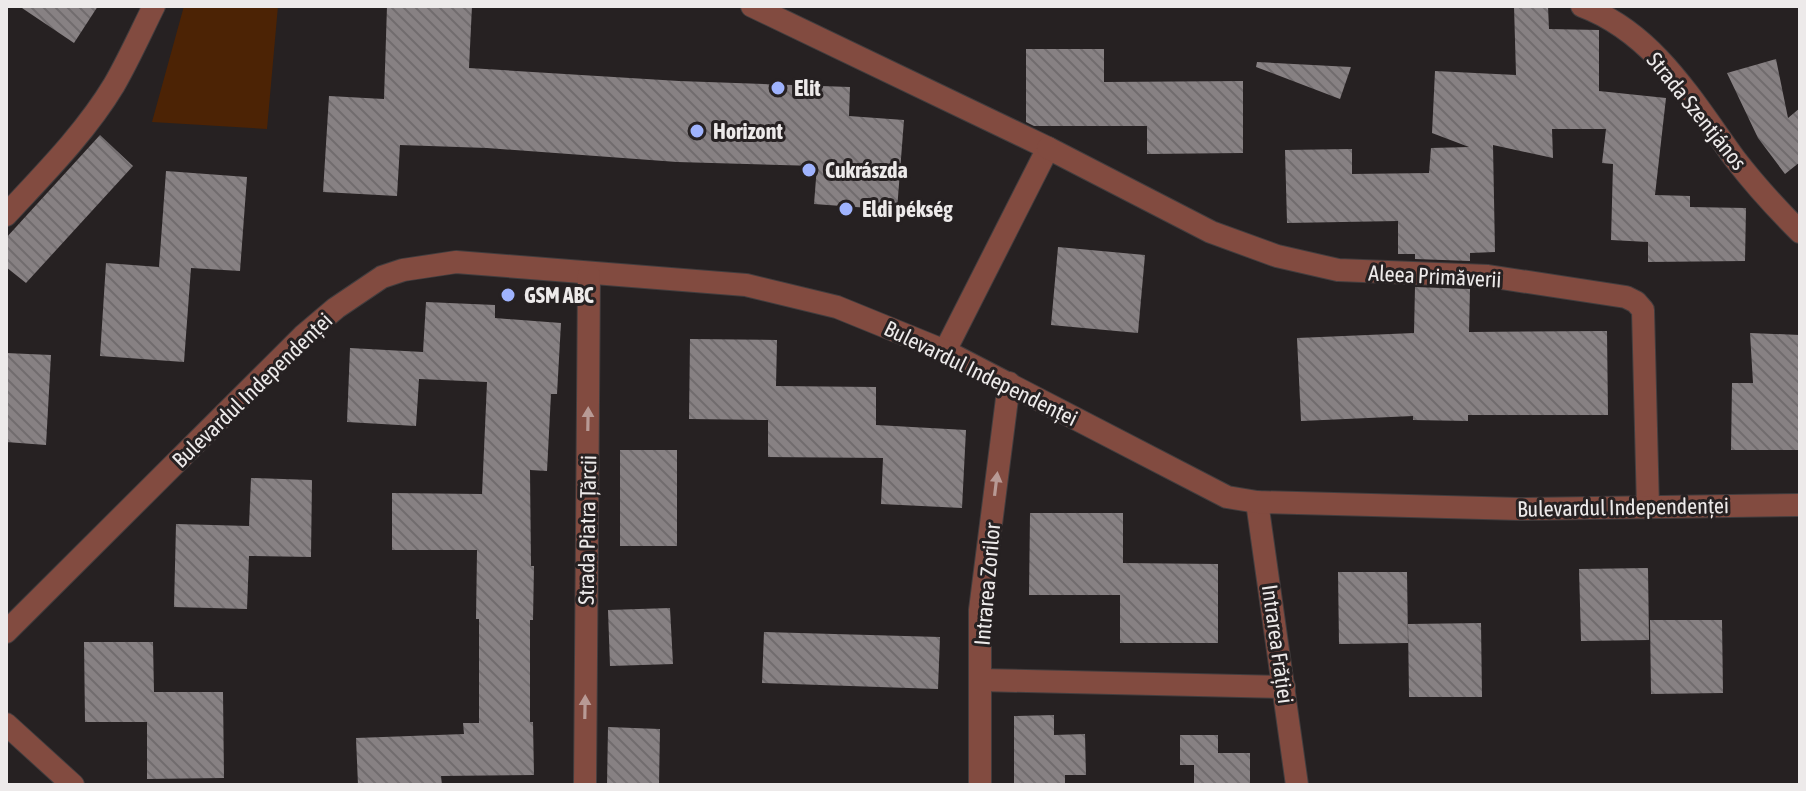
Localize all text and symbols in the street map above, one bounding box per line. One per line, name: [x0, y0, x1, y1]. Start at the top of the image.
street label: Strada Szentjános: [1642, 47, 1752, 175]
place label: Elit: [794, 75, 821, 101]
marker: Elit: [769, 79, 787, 97]
place label: Horizont: [713, 118, 783, 144]
marker: Horizont: [688, 122, 706, 140]
place label: Cukrászda: [825, 157, 908, 183]
marker: Cukrászda: [800, 161, 818, 179]
place label: Eldi pékség: [862, 196, 953, 222]
marker: Eldi pékség: [837, 200, 855, 218]
street label: Aleea Primăverii: [1368, 260, 1502, 292]
place label: GSM ABC: [524, 282, 594, 308]
marker: GSM ABC: [499, 286, 517, 304]
street label: Bulevardul Independenței: [167, 307, 337, 473]
street label: Bulevardul Independenței: [880, 315, 1082, 431]
one-way arrow: [582, 406, 594, 431]
street label: Strada Piatra Țărcii: [573, 455, 601, 605]
one-way arrow: [990, 471, 1003, 496]
street label: Bulevardul Independenței: [1517, 492, 1729, 522]
street label: Intrarea Zorilor: [969, 521, 1005, 646]
street label: Intrarea Frăției: [1257, 583, 1299, 705]
one-way arrow: [579, 694, 591, 719]

